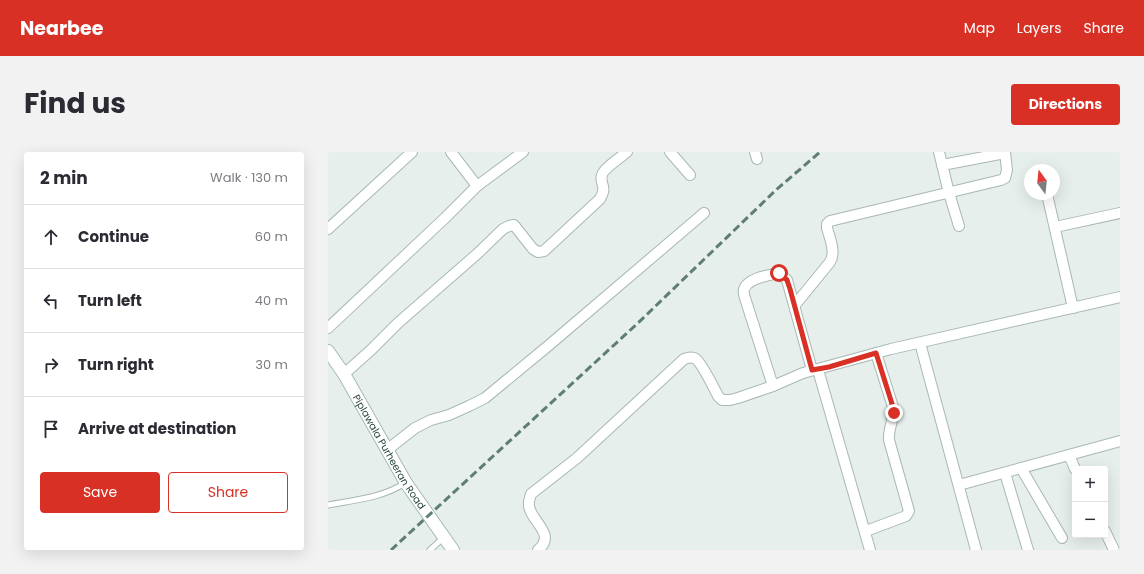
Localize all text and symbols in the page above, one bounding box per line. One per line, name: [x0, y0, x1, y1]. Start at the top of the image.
text: Nearbee: [20, 15, 103, 42]
text: Map: [964, 18, 995, 38]
text: Layers: [1017, 18, 1061, 38]
text: Share: [1083, 18, 1124, 38]
text: Find us: [24, 84, 126, 123]
button: Directions: [1011, 84, 1120, 125]
north arrow: [1024, 164, 1060, 200]
text: 2 min: [40, 166, 88, 190]
text: Walk · 130 m: [210, 168, 288, 187]
icon: ahead: [40, 226, 62, 248]
text: Continue: [78, 226, 149, 247]
text: 60 m: [255, 227, 288, 246]
route start: [770, 264, 788, 282]
icon: left: [40, 290, 62, 312]
text: Turn left: [78, 290, 142, 311]
text: 40 m: [255, 291, 288, 310]
icon: right: [40, 354, 62, 376]
text: Turn right: [78, 354, 154, 375]
text: 30 m: [255, 355, 288, 374]
street label: Piplawala Purheeran Road: [349, 391, 430, 512]
route end: [885, 404, 903, 422]
icon: arrive: [40, 418, 62, 440]
text: Arrive at destination: [78, 418, 236, 439]
map controls: [1072, 466, 1108, 538]
button: +: [1072, 466, 1108, 502]
button: Save: [40, 472, 160, 513]
button: Share: [168, 472, 288, 513]
button: −: [1072, 502, 1108, 538]

